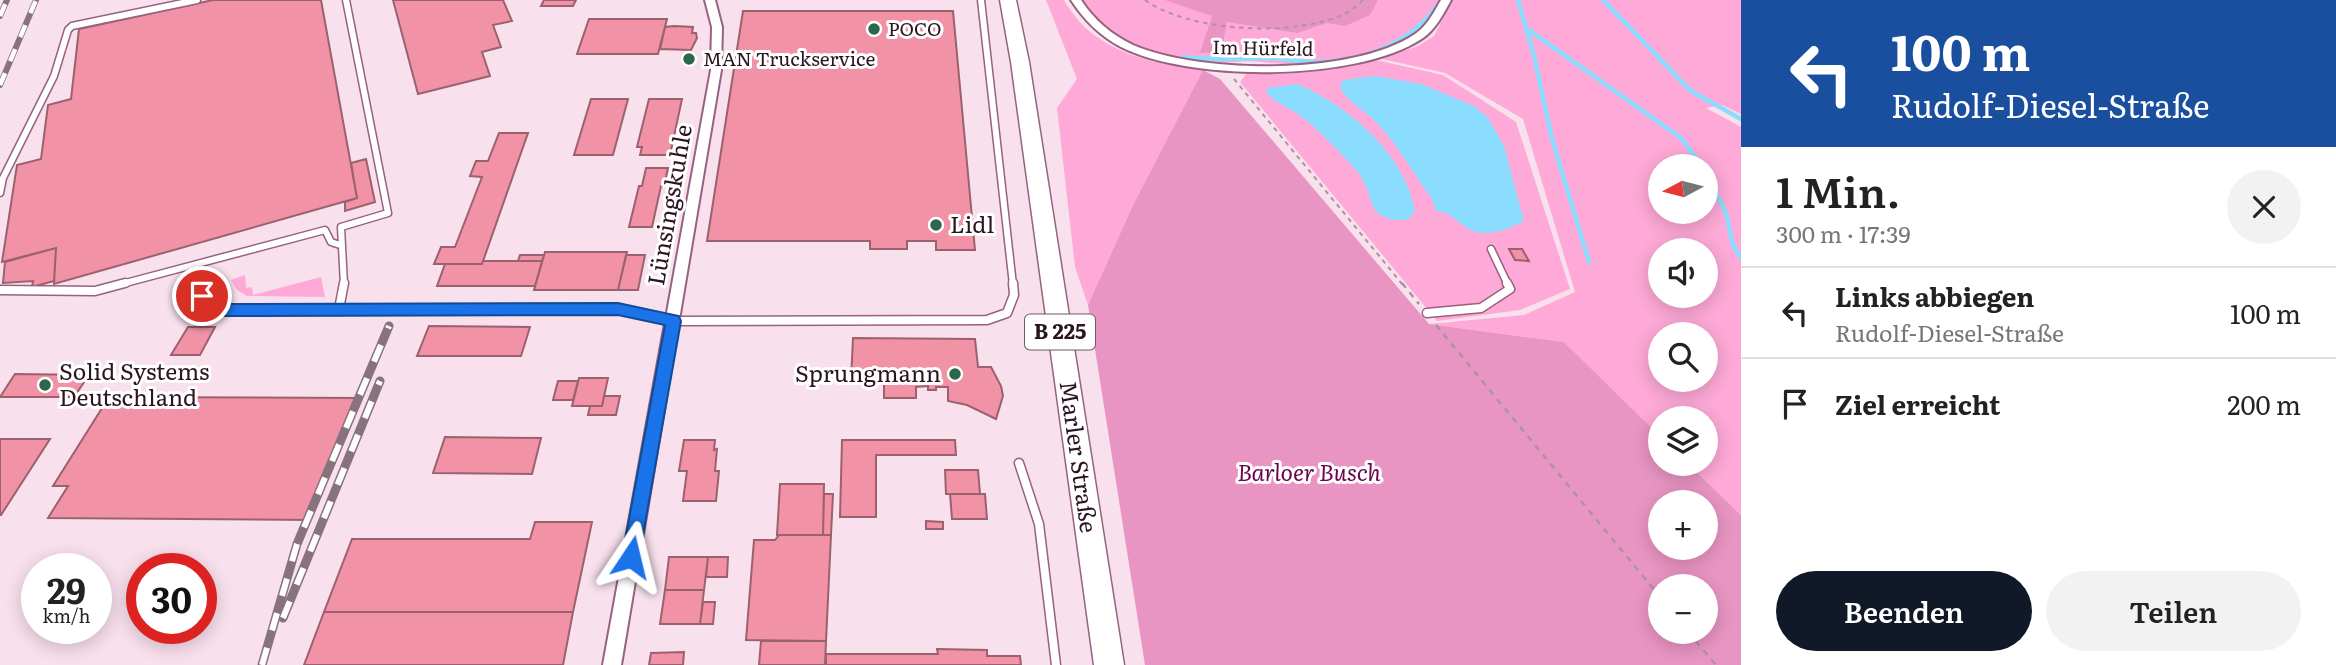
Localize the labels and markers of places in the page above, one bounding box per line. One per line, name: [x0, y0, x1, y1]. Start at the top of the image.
place label: POCO: [888, 14, 941, 42]
marker: POCO: [866, 21, 882, 37]
place label: MAN Truckservice: [703, 44, 875, 72]
marker: MAN Truckservice: [681, 51, 697, 67]
place label: Lidl: [950, 206, 994, 240]
marker: Lidl: [928, 217, 944, 233]
pin: [172, 266, 232, 326]
place label: Solid Systems Deutschland: [59, 353, 209, 413]
place label: Sprungmann: [795, 355, 941, 389]
marker: Sprungmann: [947, 366, 963, 382]
marker: Solid Systems Deutschland: [37, 377, 53, 393]

